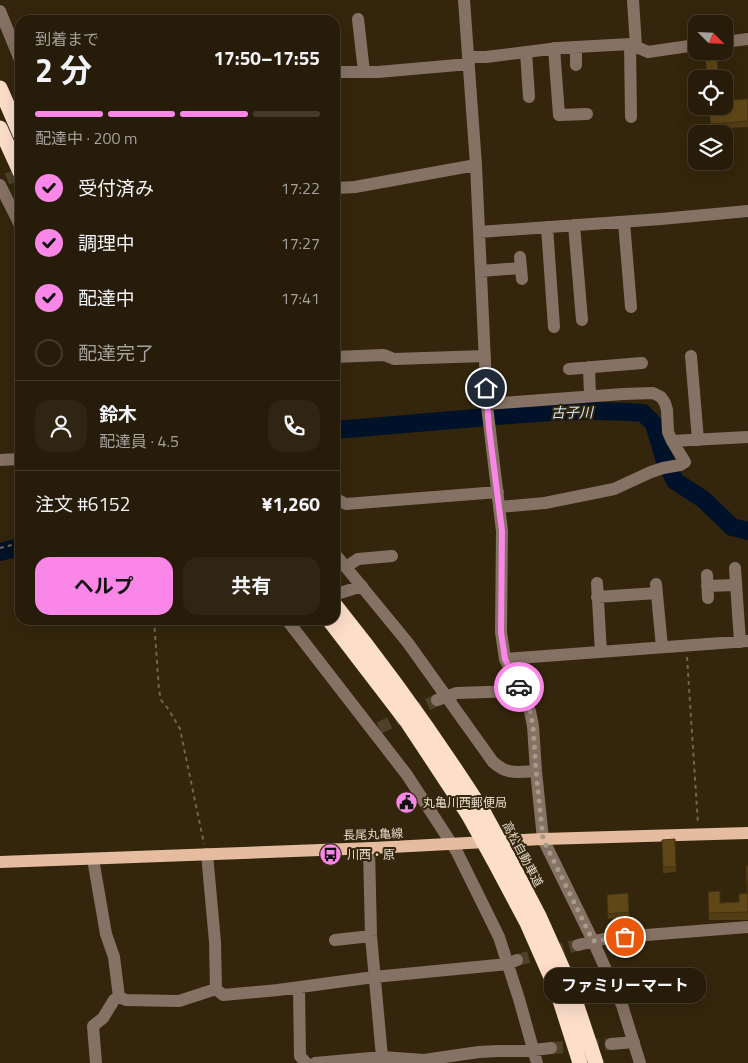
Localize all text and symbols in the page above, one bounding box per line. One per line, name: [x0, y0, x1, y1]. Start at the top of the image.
north arrow: [688, 15, 732, 60]
map controls: [688, 15, 733, 170]
text: 到着まで: [35, 27, 99, 51]
text: 17:50–17:55: [213, 43, 320, 72]
text: 2 分: [35, 46, 92, 94]
button: locate: [688, 70, 733, 115]
button: layers: [688, 125, 733, 170]
text: 配達中 · 200 m: [35, 126, 137, 150]
text: 受付済み: [78, 173, 154, 202]
icon: check: [35, 174, 63, 202]
text: 17:22: [281, 176, 320, 200]
text: 調理中: [78, 228, 135, 257]
icon: check: [35, 229, 63, 257]
text: 17:27: [281, 231, 320, 255]
text: 配達中: [78, 283, 135, 312]
icon: check: [35, 284, 63, 312]
text: 17:41: [281, 286, 320, 310]
text: 配達完了: [78, 338, 154, 367]
pin: [465, 367, 507, 409]
icon: home: [472, 374, 500, 402]
text: 鈴木: [99, 399, 137, 428]
button: person: [35, 400, 87, 452]
button: phone: [268, 400, 320, 452]
water label: 古子川: [551, 401, 595, 423]
text: 配達員 · 4.5: [99, 429, 179, 453]
text: 注文 #6152: [35, 489, 130, 518]
text: ¥1,260: [262, 489, 320, 518]
button: ヘルプ: [35, 557, 173, 615]
button: 共有: [183, 557, 320, 615]
courier: [494, 662, 544, 712]
icon: car: [505, 673, 533, 701]
public building icon: 丸亀川西郵便局: [395, 790, 419, 814]
place label: 丸亀川西郵便局: [423, 793, 507, 812]
street label: 高松自動車道: [498, 818, 548, 890]
street label: 長尾丸亀線: [343, 823, 403, 845]
bus stop icon: 川西・原: [319, 842, 343, 866]
place label: 川西・原: [347, 845, 395, 864]
pin: [604, 916, 646, 958]
icon: bag: [611, 923, 639, 951]
callout: ファミリーマート: [544, 967, 706, 1002]
text: ファミリーマート: [561, 973, 689, 997]

